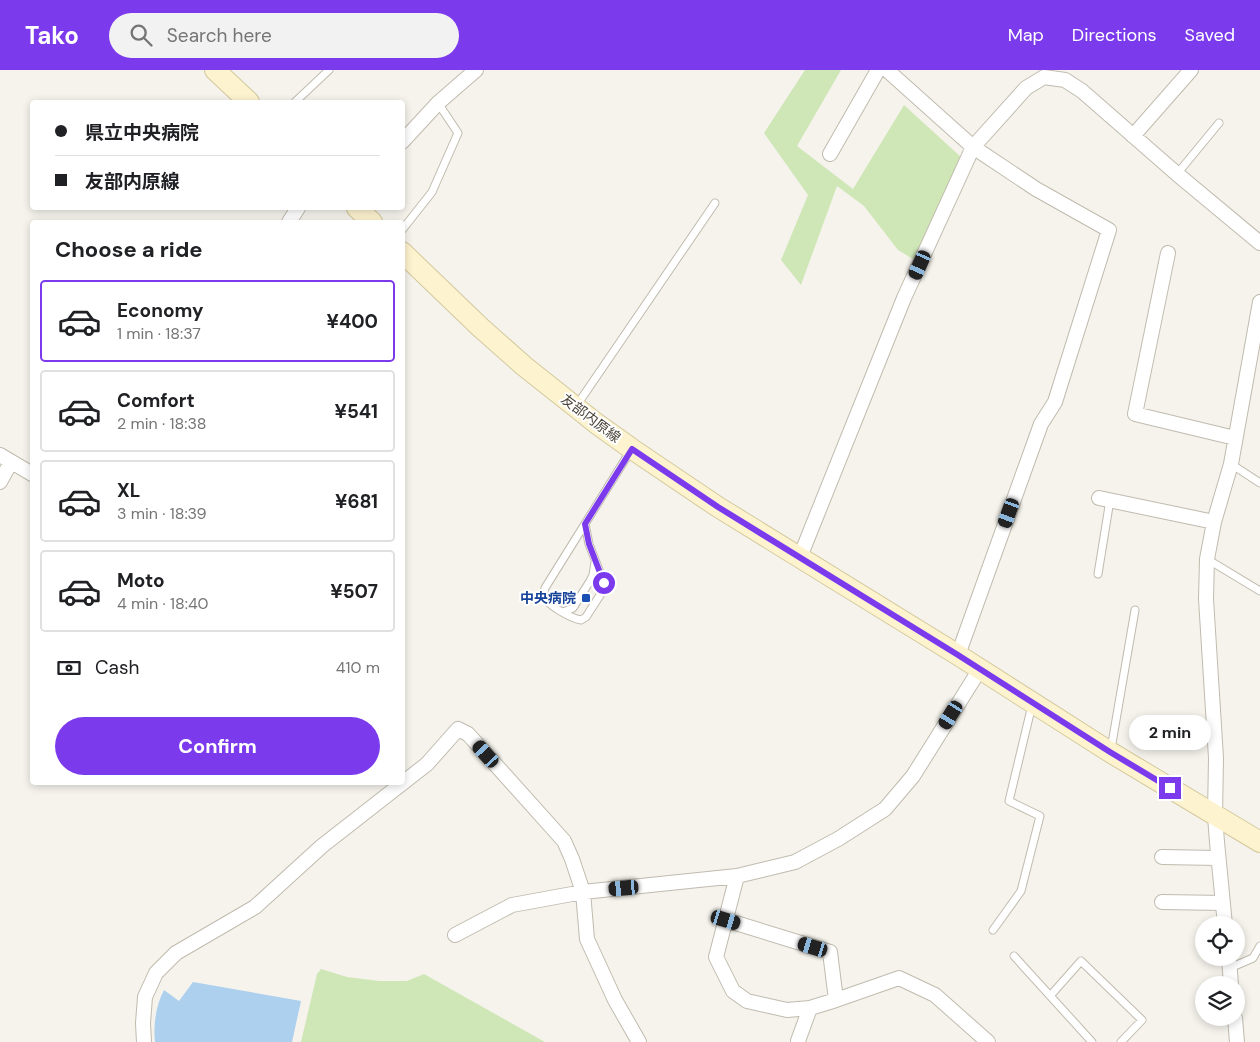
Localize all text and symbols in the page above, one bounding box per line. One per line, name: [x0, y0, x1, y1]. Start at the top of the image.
search box: [109, 13, 459, 58]
text: Tako: [25, 20, 79, 51]
icon: search: [127, 21, 155, 49]
text: Search here: [167, 23, 272, 48]
text: Map: [1008, 23, 1044, 47]
text: Directions: [1072, 23, 1157, 47]
text: Saved: [1185, 23, 1235, 47]
text: 県立中央病院: [85, 120, 199, 145]
text: 友部内原線: [85, 169, 180, 194]
text: Choose a ride: [55, 235, 203, 264]
car: [907, 248, 932, 282]
text: Economy: [117, 298, 204, 323]
icon: car: [57, 299, 102, 344]
text: ¥400: [327, 309, 378, 334]
text: 1 min · 18:37: [117, 323, 201, 344]
text: Comfort: [117, 388, 195, 413]
icon: car: [57, 389, 102, 434]
street label: 友部内原線: [558, 390, 624, 446]
text: ¥541: [335, 399, 378, 424]
text: 2 min · 18:38: [117, 413, 207, 434]
text: XL: [117, 478, 140, 503]
icon: car: [57, 479, 102, 524]
text: ¥681: [335, 489, 378, 514]
car: [996, 496, 1021, 530]
text: 3 min · 18:39: [117, 503, 207, 524]
text: Moto: [117, 568, 165, 593]
icon: car: [57, 569, 102, 614]
route start: [593, 572, 615, 594]
text: ¥507: [330, 579, 378, 604]
place label: 中央病院: [520, 589, 576, 607]
marker: 中央病院: [580, 592, 592, 604]
text: 4 min · 18:40: [117, 593, 209, 614]
icon: cash: [55, 654, 83, 682]
text: Cash: [95, 655, 139, 680]
text: 410 m: [336, 657, 380, 678]
car: [936, 698, 965, 732]
callout: 2 min: [1129, 716, 1211, 750]
button: Confirm: [55, 717, 380, 775]
text: 2 min: [1149, 722, 1191, 743]
car: [470, 738, 501, 770]
route end: [1159, 777, 1181, 799]
car: [608, 879, 639, 897]
car: [709, 908, 742, 932]
map controls: [1195, 916, 1245, 1026]
button: locate: [1195, 916, 1245, 966]
car: [796, 935, 829, 959]
button: layers: [1195, 976, 1245, 1026]

